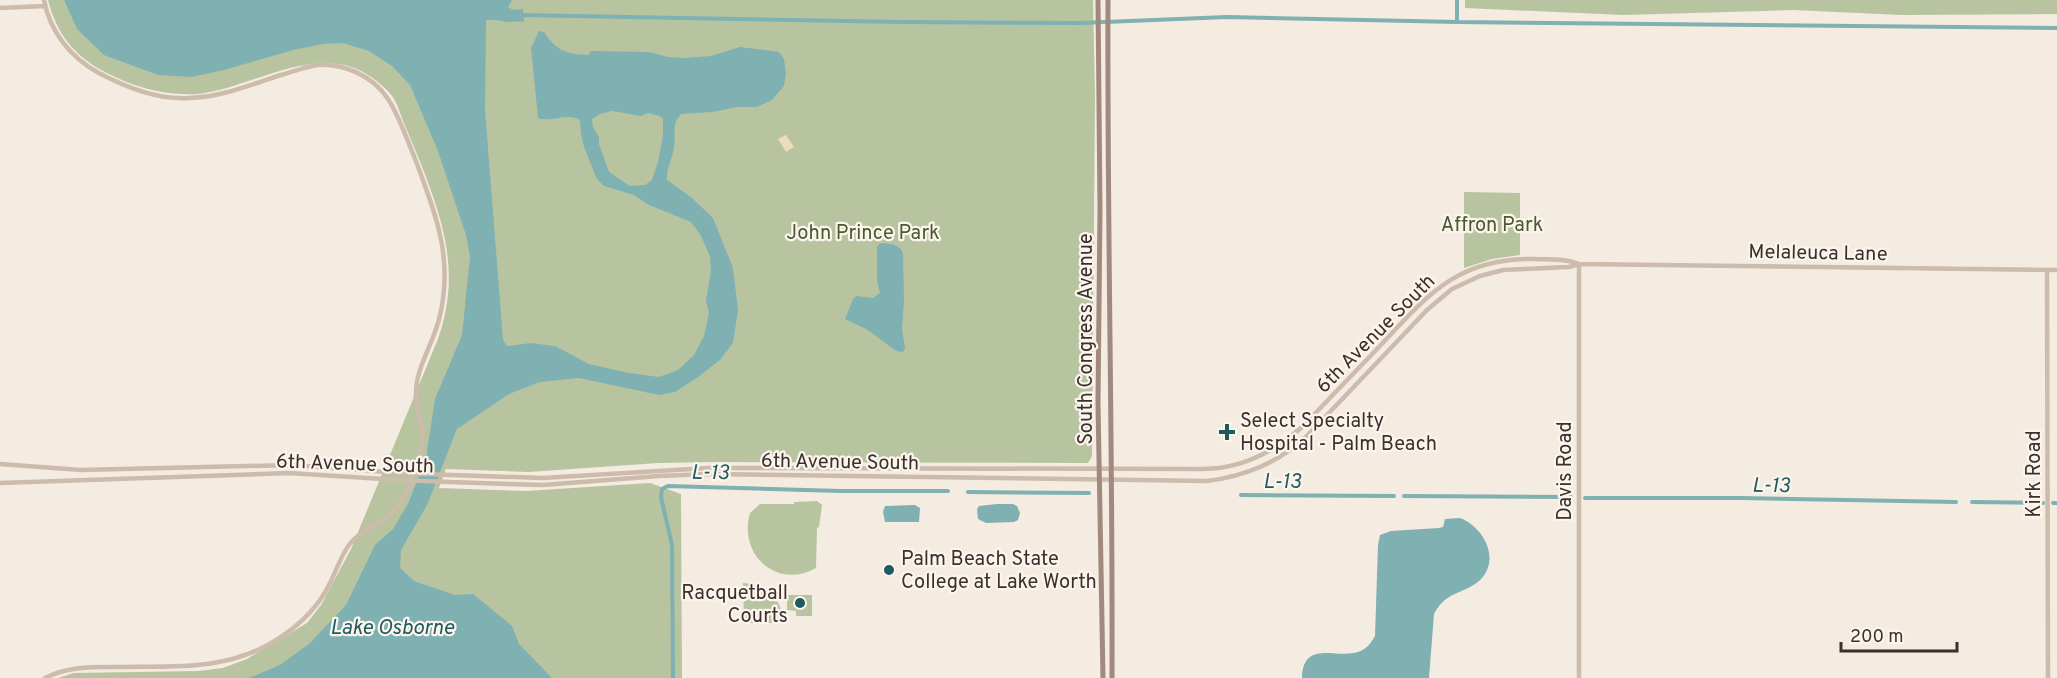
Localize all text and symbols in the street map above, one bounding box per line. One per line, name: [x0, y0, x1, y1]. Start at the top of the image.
park label: Affron Park: [1441, 213, 1543, 239]
park label: John Prince Park: [786, 221, 940, 247]
street label: South Congress Avenue: [1074, 233, 1100, 445]
street label: Melaleuca Lane: [1748, 240, 1888, 268]
street label: 6th Avenue South: [1311, 269, 1442, 400]
place label: Select Specialty Hospital - Palm Beach: [1240, 409, 1437, 458]
street label: Davis Road: [1553, 421, 1579, 521]
marker: Select Specialty Hospital - Palm Beach: [1218, 423, 1236, 441]
street label: Kirk Road: [2022, 430, 2048, 518]
street label: 6th Avenue South: [275, 449, 434, 481]
street label: 6th Avenue South: [761, 449, 919, 477]
water label: L-13: [691, 460, 730, 487]
water label: L-13: [1263, 469, 1302, 496]
water label: L-13: [1752, 473, 1791, 500]
place label: Palm Beach State College at Lake Worth: [901, 547, 1097, 596]
marker: Palm Beach State College at Lake Worth: [882, 563, 896, 577]
place label: Racquetball Courts: [681, 581, 788, 630]
marker: Racquetball Courts: [793, 596, 807, 610]
water label: Lake Osborne: [330, 615, 455, 642]
scale bar: [1841, 615, 1956, 653]
text: 200 m: [1850, 626, 1903, 649]

